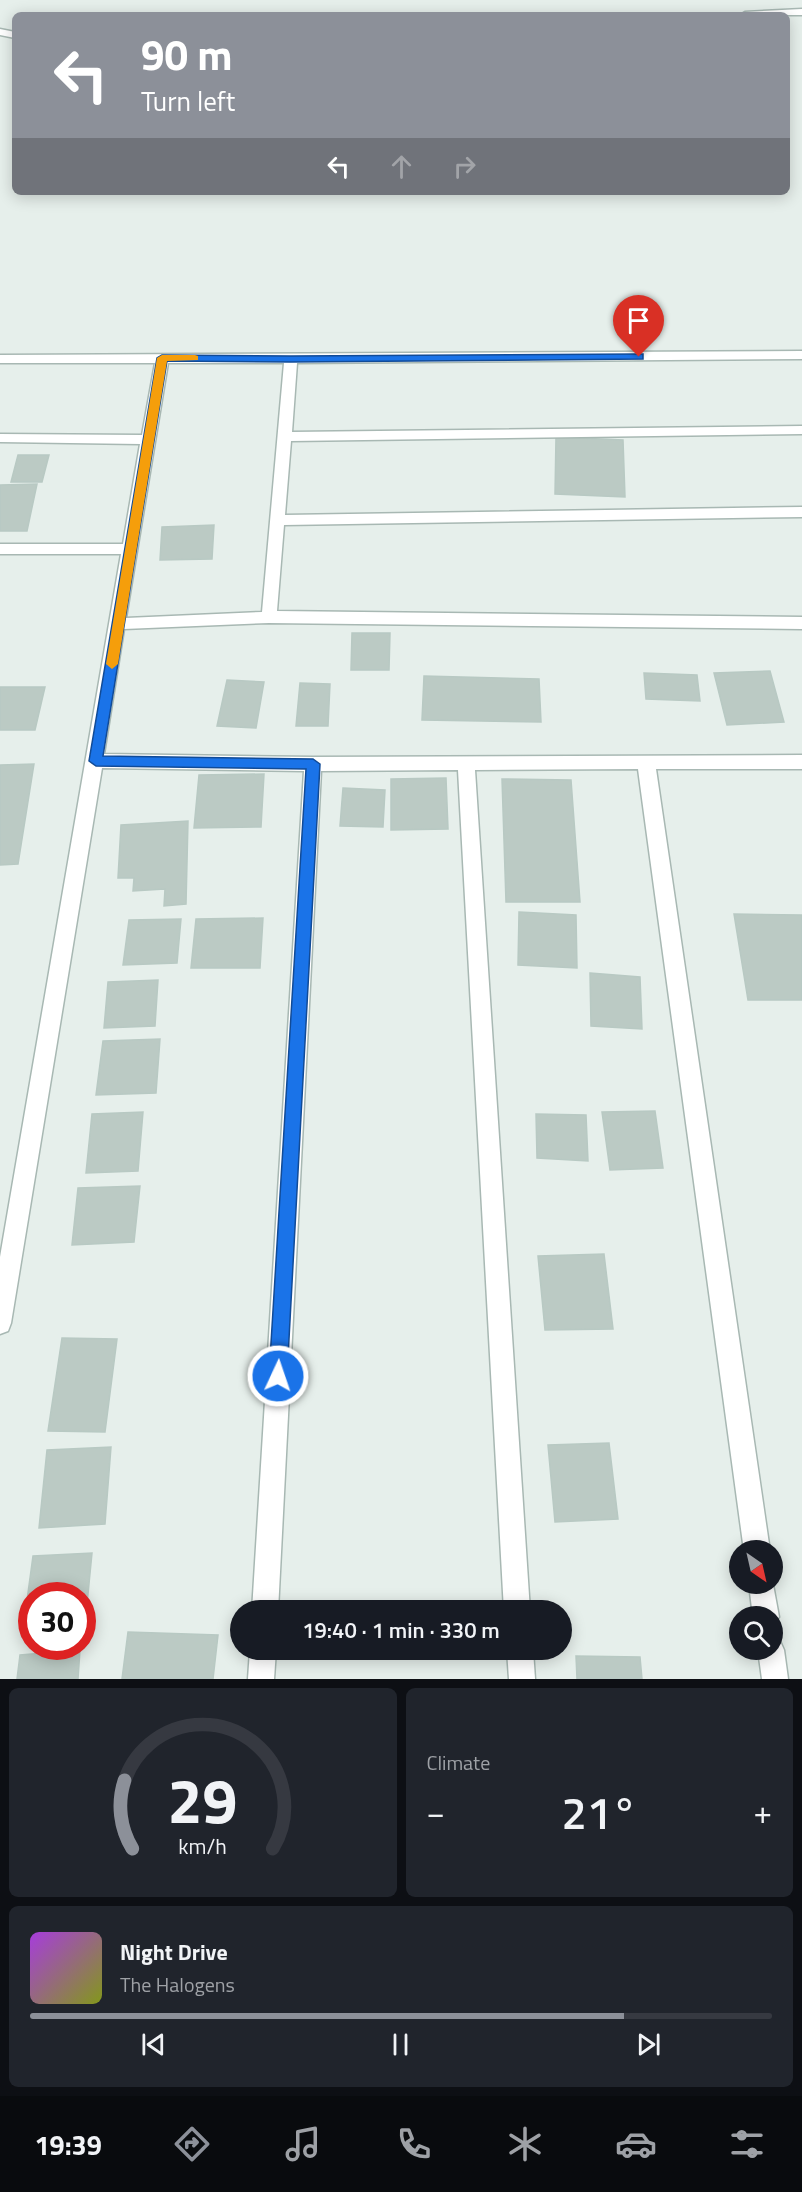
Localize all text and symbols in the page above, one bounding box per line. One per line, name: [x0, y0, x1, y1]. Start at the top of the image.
text: 90 m: [141, 22, 233, 86]
icon: left: [42, 36, 120, 114]
text: Turn left: [141, 80, 235, 121]
icon: left: [322, 150, 355, 183]
icon: ahead: [385, 150, 418, 183]
icon: right: [448, 150, 481, 183]
pin: [613, 295, 664, 357]
icon: arrive: [622, 304, 655, 337]
position arrow: [246, 1344, 310, 1408]
north arrow: [729, 1540, 783, 1594]
map controls: [729, 1540, 783, 1660]
speed limit sign: 30: [18, 1582, 96, 1660]
button: search: [729, 1606, 783, 1660]
text: 19:40 · 1 min · 330 m: [302, 1613, 500, 1647]
text: Climate: [427, 1747, 490, 1778]
text: 29: [168, 1752, 238, 1847]
text: 21°: [561, 1778, 637, 1846]
text: −: [427, 1787, 445, 1837]
text: +: [754, 1787, 772, 1837]
text: km/h: [178, 1831, 227, 1863]
text: Night Drive: [120, 1935, 228, 1969]
text: The Halogens: [120, 1969, 235, 2000]
icon: previous: [137, 2028, 170, 2061]
icon: pause: [384, 2028, 417, 2061]
icon: next: [632, 2028, 665, 2061]
icon: directions: [171, 2123, 213, 2165]
icon: music: [282, 2123, 324, 2165]
icon: phone: [393, 2123, 435, 2165]
icon: climate: [504, 2123, 546, 2165]
icon: car: [615, 2123, 657, 2165]
icon: filters: [726, 2123, 768, 2165]
text: 19:39: [34, 2124, 102, 2165]

